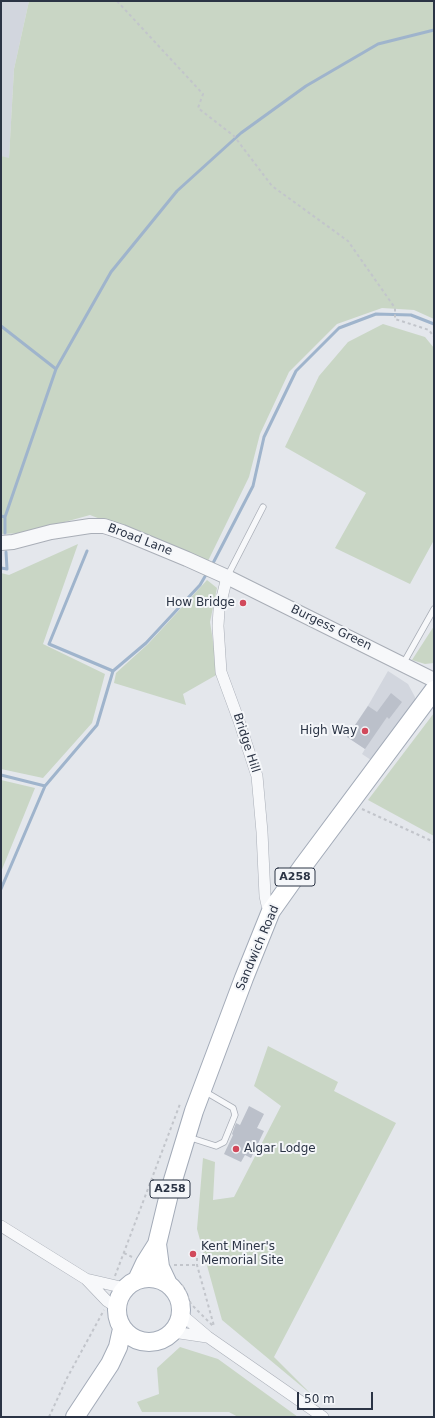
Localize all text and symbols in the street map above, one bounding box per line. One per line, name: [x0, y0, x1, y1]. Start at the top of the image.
street label: Broad Lane: [106, 521, 174, 559]
place label: How Bridge: [166, 596, 235, 610]
marker: How Bridge: [238, 598, 248, 608]
street label: Burgess Green: [288, 602, 374, 654]
street label: Bridge Hill: [230, 711, 262, 775]
place label: High Way: [300, 724, 357, 738]
marker: High Way: [360, 726, 370, 736]
road number: A258: [275, 868, 315, 886]
street label: Sandwich Road: [234, 903, 282, 993]
place label: Algar Lodge: [244, 1142, 316, 1156]
marker: Algar Lodge: [231, 1144, 241, 1154]
road number: A258: [150, 1180, 190, 1198]
place label: Kent Miner's Memorial Site: [201, 1240, 284, 1268]
marker: Kent Miner's Memorial Site: [188, 1249, 198, 1259]
scale bar: [299, 1384, 375, 1410]
text: 50 m: [304, 1392, 335, 1406]

